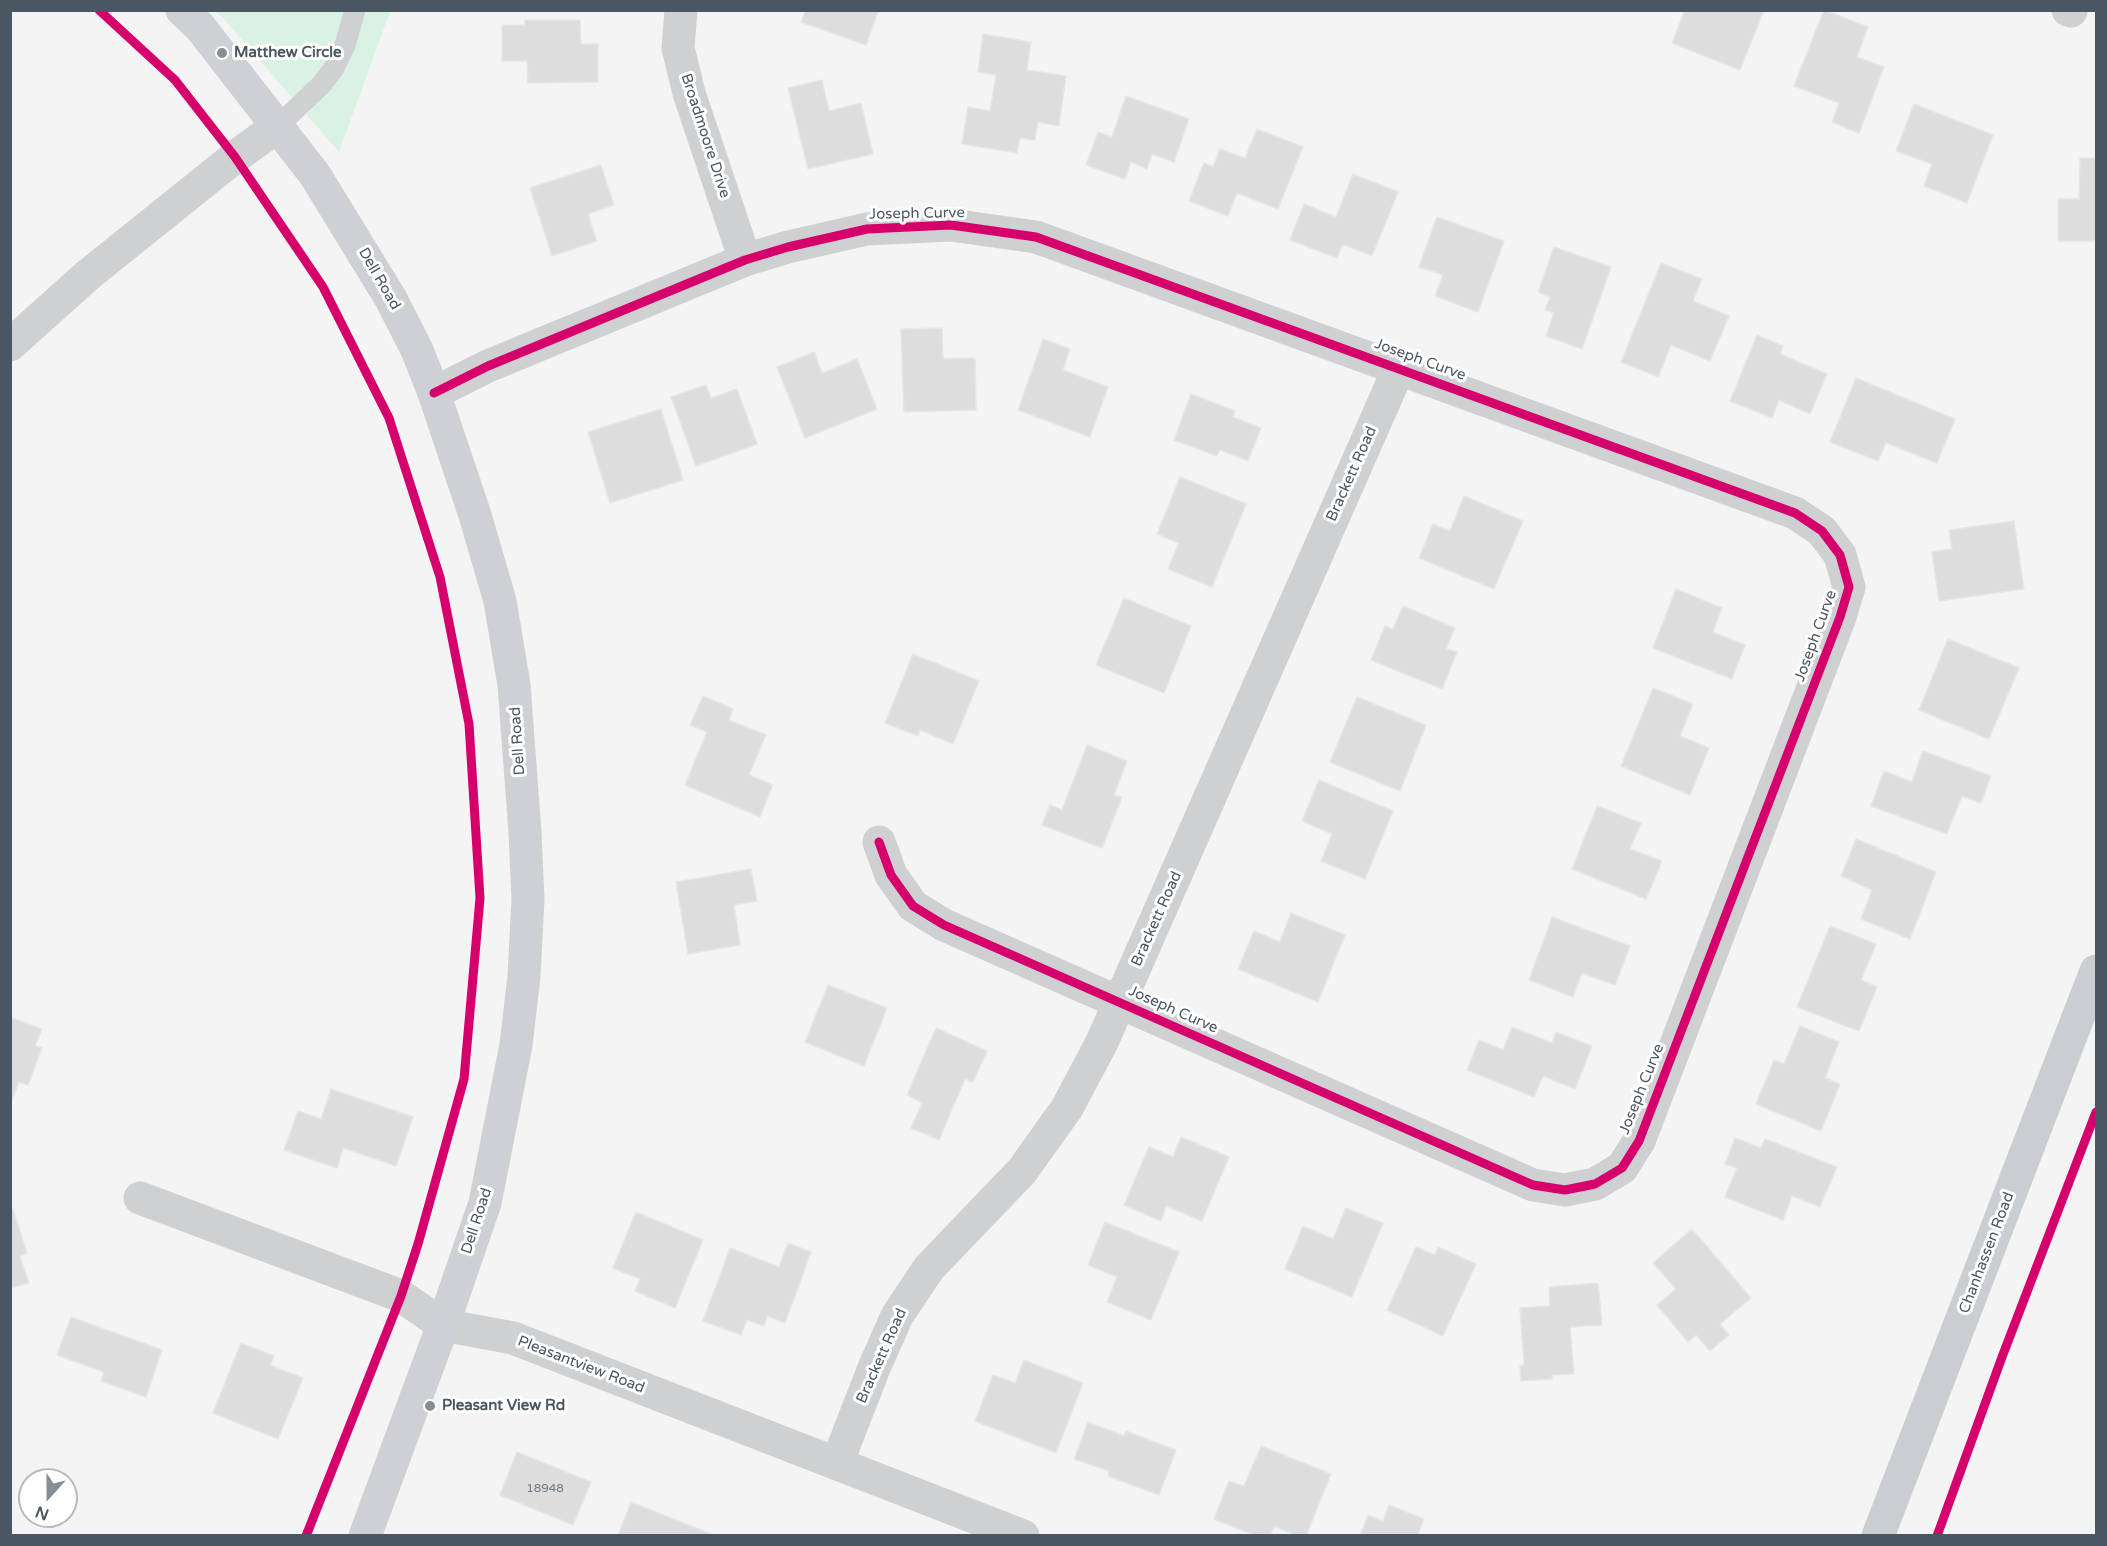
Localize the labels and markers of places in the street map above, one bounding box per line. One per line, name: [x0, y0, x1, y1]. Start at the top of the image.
place label: Matthew Circle: [234, 44, 341, 62]
marker: Matthew Circle: [215, 46, 229, 60]
place label: Pleasant View Rd: [442, 1397, 565, 1415]
marker: Pleasant View Rd: [423, 1399, 437, 1413]

